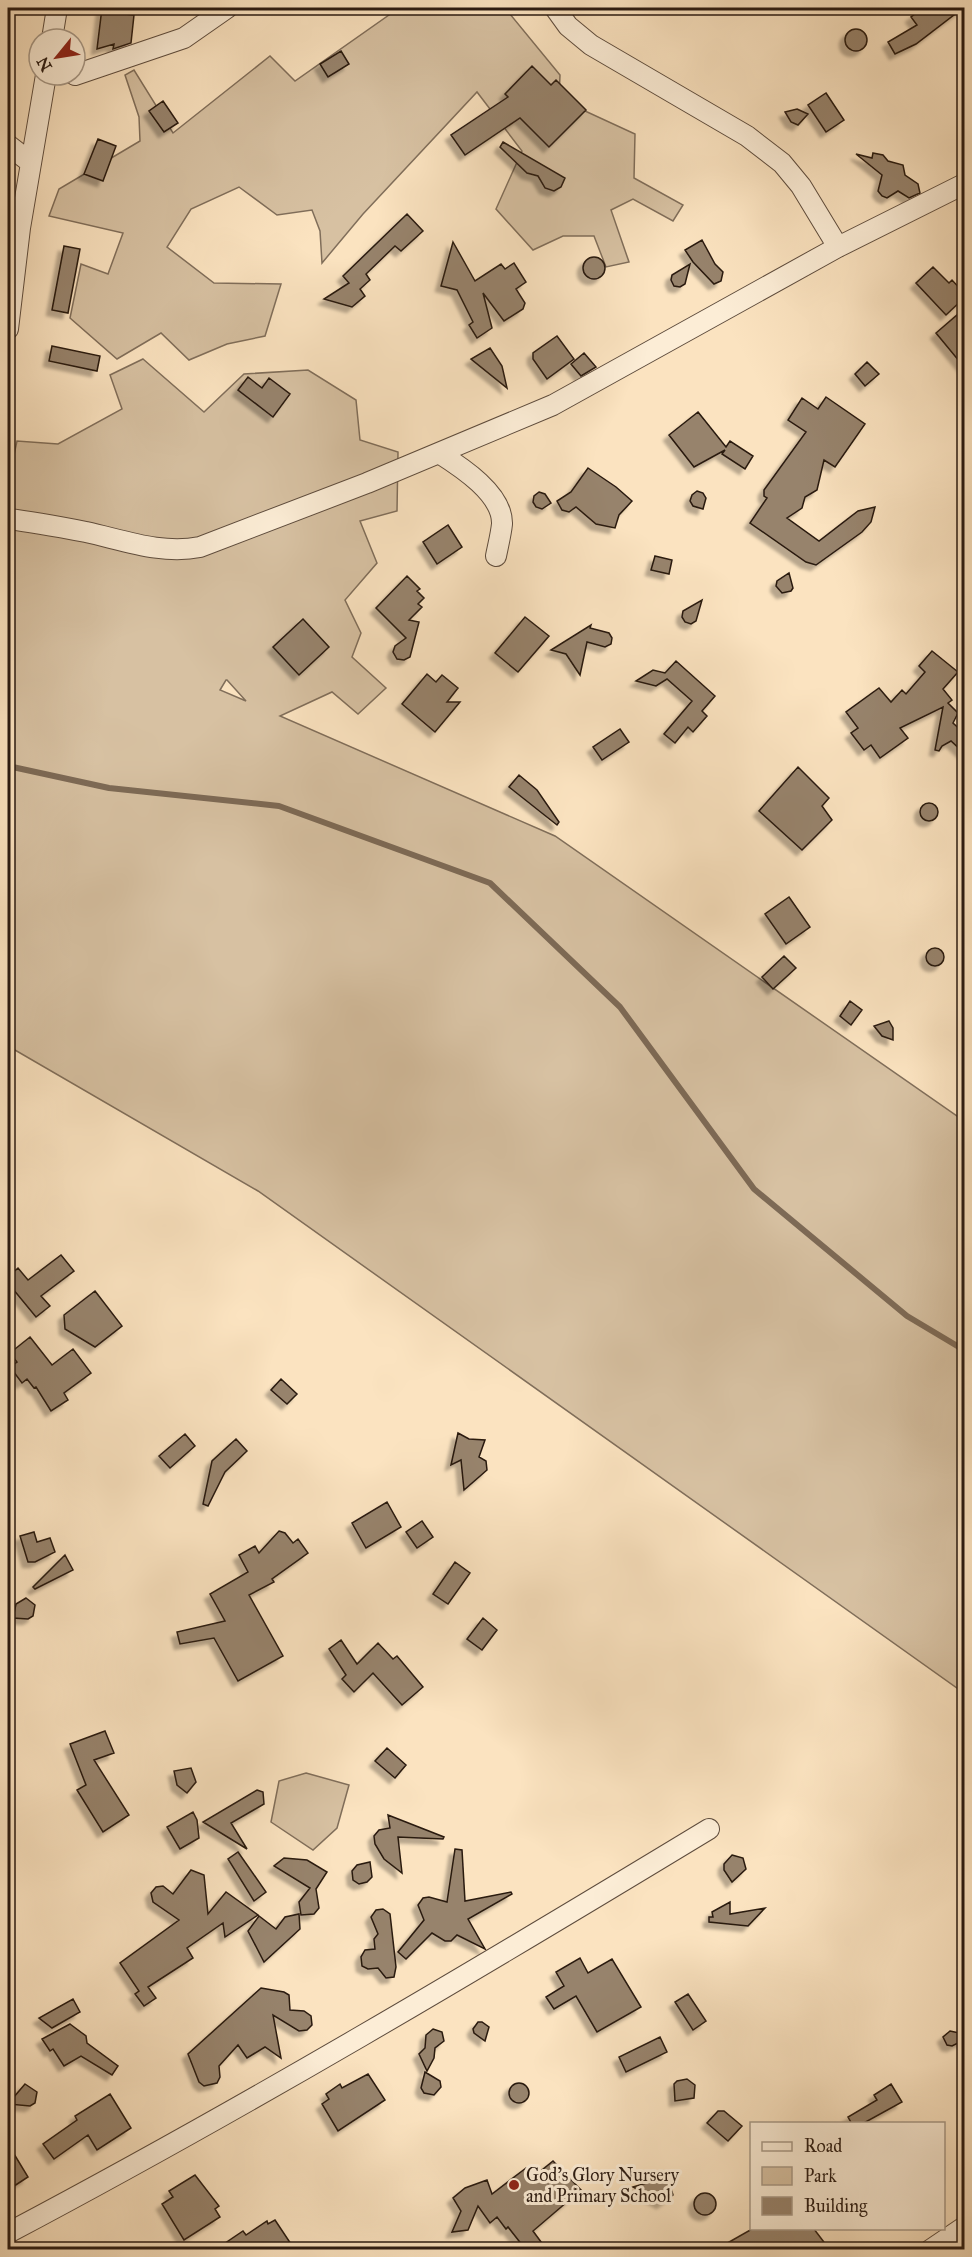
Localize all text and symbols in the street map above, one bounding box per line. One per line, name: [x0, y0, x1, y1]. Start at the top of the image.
north arrow: [27, 27, 87, 87]
text: N: [33, 53, 56, 75]
legend: [750, 2122, 945, 2230]
text: Road: [804, 2135, 842, 2157]
place label: God's Glory Nursery and Primary School: [526, 2164, 679, 2207]
text: Park: [804, 2165, 837, 2187]
marker: God's Glory Nursery and Primary School: [507, 2178, 521, 2192]
text: Building: [804, 2195, 868, 2218]

